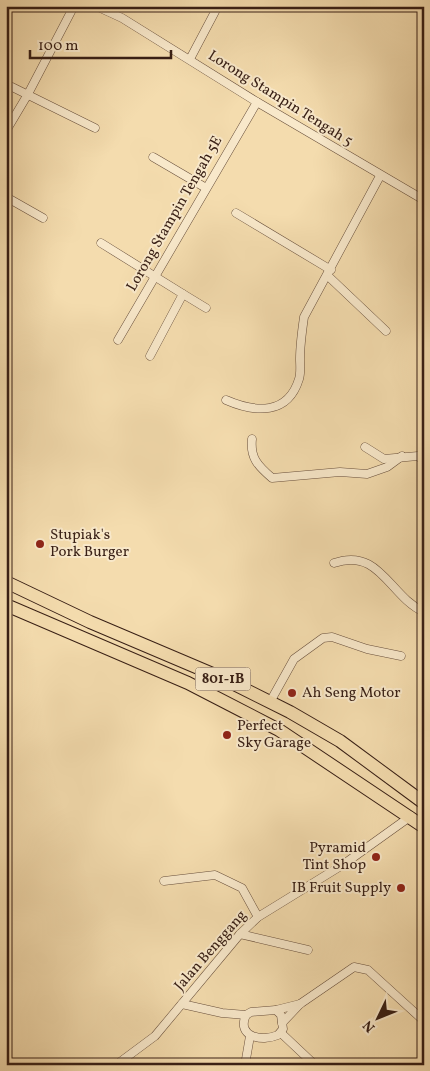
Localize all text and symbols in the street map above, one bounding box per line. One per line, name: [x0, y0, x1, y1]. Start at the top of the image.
scale bar: [30, 28, 171, 60]
text: 100 m: [38, 36, 78, 57]
street label: Lorong Stampin Tengah 5: [204, 46, 356, 152]
street label: Lorong Stampin Tengah 5E: [122, 132, 228, 296]
place label: Stupiak's Pork Burger: [50, 525, 129, 563]
marker: Stupiak's Pork Burger: [34, 538, 46, 550]
road number: 801-1B: [196, 668, 250, 691]
place label: Ah Seng Motor: [302, 683, 401, 704]
marker: Ah Seng Motor: [286, 687, 298, 699]
place label: Perfect Sky Garage: [237, 716, 311, 754]
marker: Perfect Sky Garage: [221, 729, 233, 741]
place label: Pyramid Tint Shop: [302, 838, 366, 876]
marker: Pyramid Tint Shop: [370, 851, 382, 863]
place label: IB Fruit Supply: [291, 878, 391, 899]
marker: IB Fruit Supply: [395, 882, 407, 894]
street label: Jalan Benggang: [170, 906, 252, 996]
north arrow: [352, 994, 402, 1044]
text: N: [359, 1016, 380, 1036]

